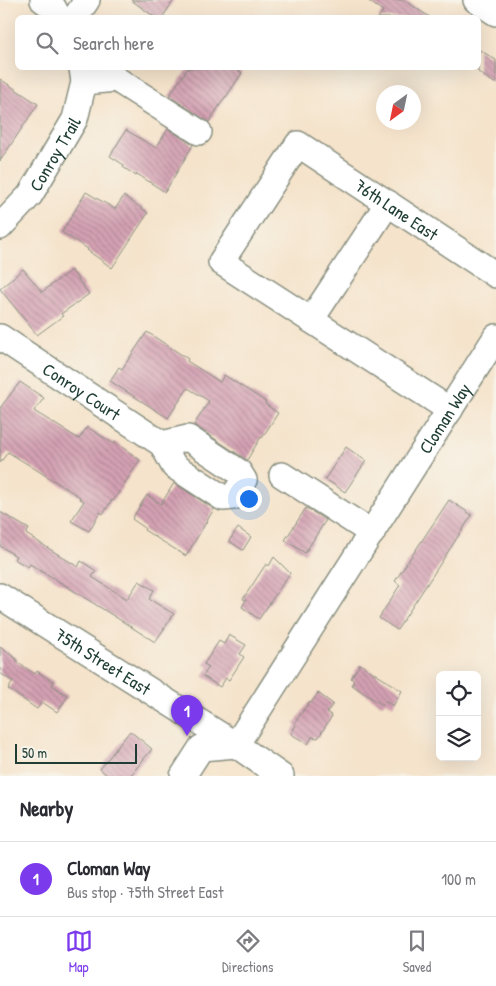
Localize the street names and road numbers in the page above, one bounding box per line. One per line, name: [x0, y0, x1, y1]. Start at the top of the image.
street label: Conroy Trail: [23, 112, 86, 195]
street label: 76th Lane East: [350, 173, 444, 247]
street label: Conroy Court: [38, 356, 126, 426]
street label: Cloman Way: [412, 378, 476, 458]
street label: 75th Street East: [51, 622, 156, 701]

